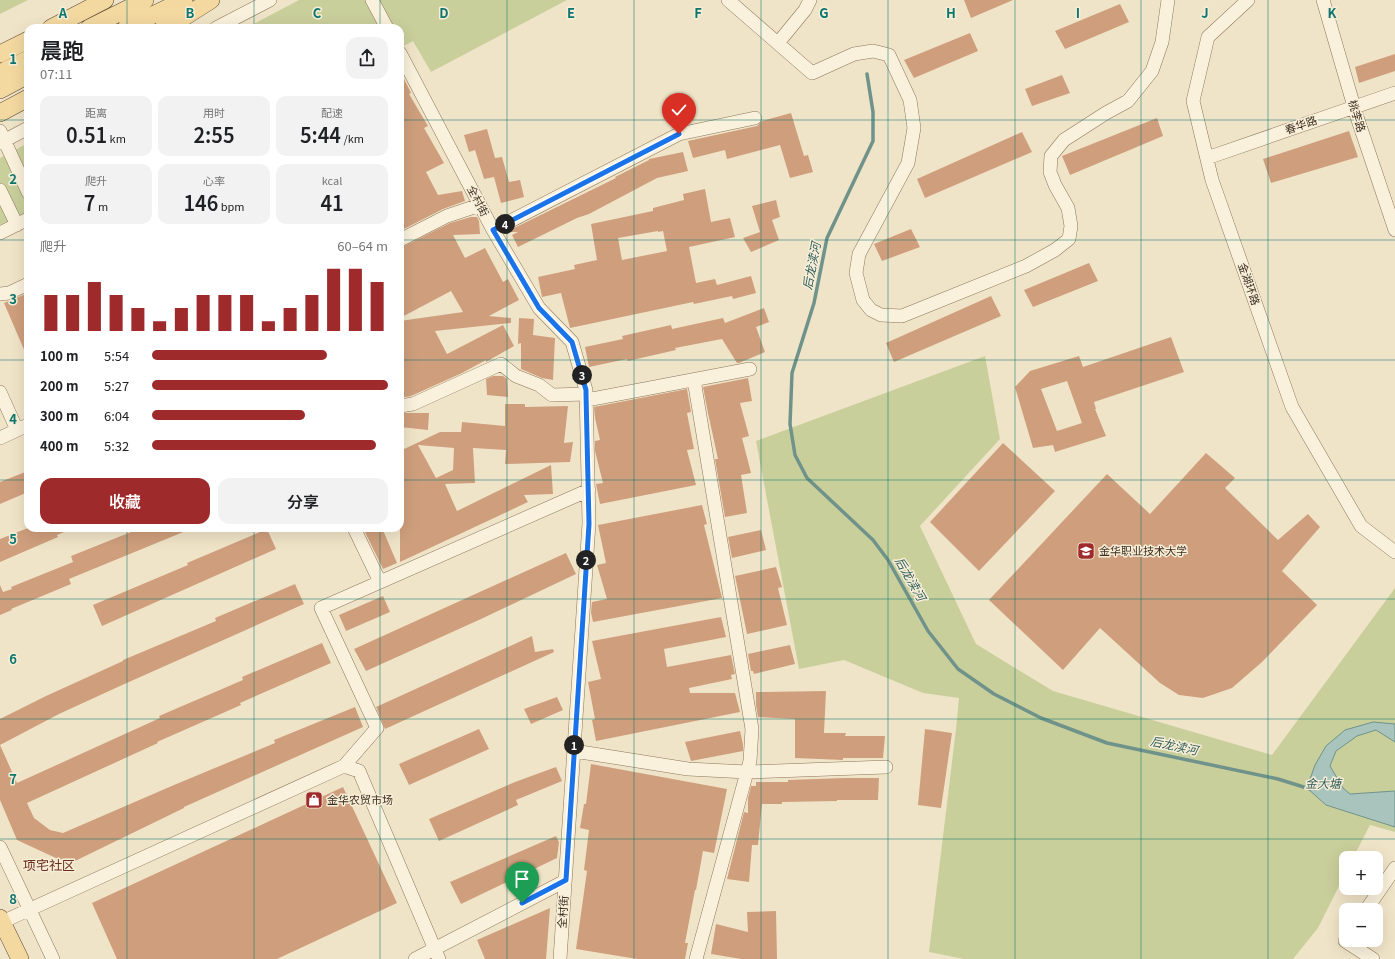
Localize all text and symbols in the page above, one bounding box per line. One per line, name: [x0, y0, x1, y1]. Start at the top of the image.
text: A: [58, 3, 68, 22]
text: B: [186, 3, 195, 22]
text: C: [313, 3, 322, 22]
text: D: [439, 3, 449, 22]
text: E: [567, 3, 575, 22]
text: F: [694, 3, 702, 22]
text: G: [819, 3, 829, 22]
text: H: [946, 3, 956, 22]
text: I: [1076, 3, 1080, 22]
text: J: [1201, 3, 1209, 22]
text: K: [1328, 3, 1337, 22]
text: 晨跑: [40, 33, 84, 65]
button: share: [346, 37, 388, 79]
text: 1: [9, 49, 17, 68]
text: 07:11: [40, 64, 72, 83]
pin: [662, 93, 696, 134]
street label: 桃李路: [1345, 98, 1370, 134]
icon: check: [668, 99, 690, 121]
text: 距离: [85, 104, 107, 120]
text: 用时: [203, 104, 225, 120]
text: 配速: [321, 104, 343, 120]
street label: 春华路: [1282, 111, 1319, 137]
text: 0.51: [66, 120, 107, 149]
text: 2:55: [193, 120, 235, 149]
text: 5:44: [300, 120, 341, 149]
text: km: [107, 130, 126, 146]
text: /km: [341, 130, 364, 146]
text: 2: [9, 169, 17, 188]
text: 爬升: [85, 172, 107, 188]
text: 心率: [203, 172, 225, 188]
text: kcal: [322, 172, 342, 188]
street label: 全村街: [464, 182, 494, 219]
text: 7: [84, 188, 95, 217]
text: 146: [183, 188, 218, 217]
text: 41: [320, 188, 344, 217]
text: m: [95, 198, 108, 214]
text: bpm: [218, 198, 245, 214]
pin: 4: [495, 214, 515, 234]
text: 4: [502, 216, 508, 232]
text: 爬升: [40, 236, 66, 255]
text: 60–64 m: [337, 236, 388, 255]
water label: 后龙渎河: [798, 239, 824, 291]
street label: 金湖环路: [1235, 260, 1265, 307]
text: 3: [9, 289, 17, 308]
text: 100 m: [40, 346, 79, 365]
text: 5:54: [104, 346, 129, 365]
pin: 3: [572, 365, 592, 385]
text: 3: [579, 367, 585, 383]
text: 200 m: [40, 376, 79, 395]
text: 5:27: [104, 376, 129, 395]
text: 300 m: [40, 406, 79, 425]
text: 6:04: [104, 406, 129, 425]
text: 4: [9, 409, 17, 428]
text: 400 m: [40, 436, 79, 455]
text: 5:32: [104, 436, 129, 455]
button: 收藏: [40, 478, 210, 524]
button: 分享: [218, 478, 388, 524]
text: 5: [9, 529, 17, 548]
school or university icon: 金华职业技术大学: [1076, 541, 1096, 561]
place label: 金华职业技术大学: [1099, 542, 1187, 558]
pin: 2: [576, 550, 596, 570]
text: 2: [583, 552, 589, 568]
water label: 后龙渎河: [892, 553, 932, 605]
text: 6: [9, 649, 17, 668]
water label: 后龙渎河: [1149, 731, 1202, 758]
pin: 1: [564, 735, 584, 755]
text: 1: [571, 737, 577, 753]
text: 7: [9, 769, 17, 788]
water label: 金大塘: [1305, 774, 1343, 791]
shop icon: 金华农贸市场: [304, 790, 324, 810]
place label: 金华农贸市场: [327, 791, 393, 807]
map controls: [1339, 851, 1383, 947]
button: +: [1339, 851, 1383, 895]
district label: 项宅社区: [23, 855, 75, 874]
pin: [505, 862, 539, 903]
icon: arrive: [511, 868, 533, 890]
text: 8: [9, 889, 17, 908]
street label: 全村街: [553, 895, 571, 929]
button: −: [1339, 903, 1383, 947]

